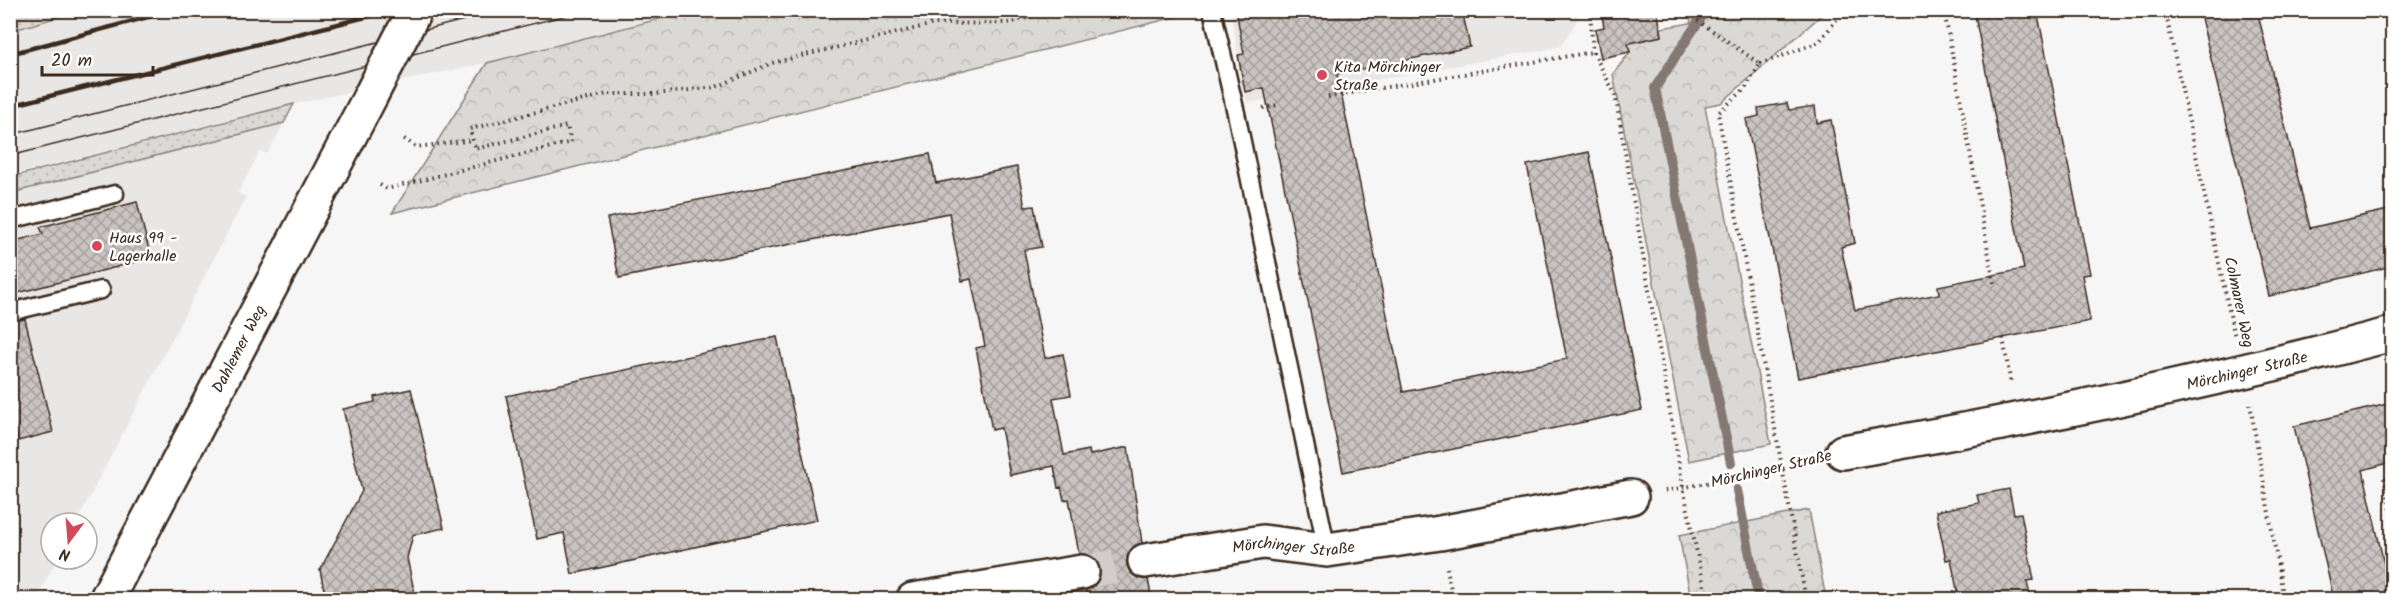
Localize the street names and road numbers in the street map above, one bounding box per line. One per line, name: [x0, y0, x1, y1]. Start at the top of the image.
street label: Colmarer Weg: [2217, 254, 2260, 350]
street label: Dahlemer Weg: [206, 301, 273, 398]
street label: Mörchinger Straße: [2184, 345, 2310, 398]
street label: Mörchinger Straße: [1708, 443, 1834, 496]
street label: Mörchinger Straße: [1230, 531, 1357, 564]

